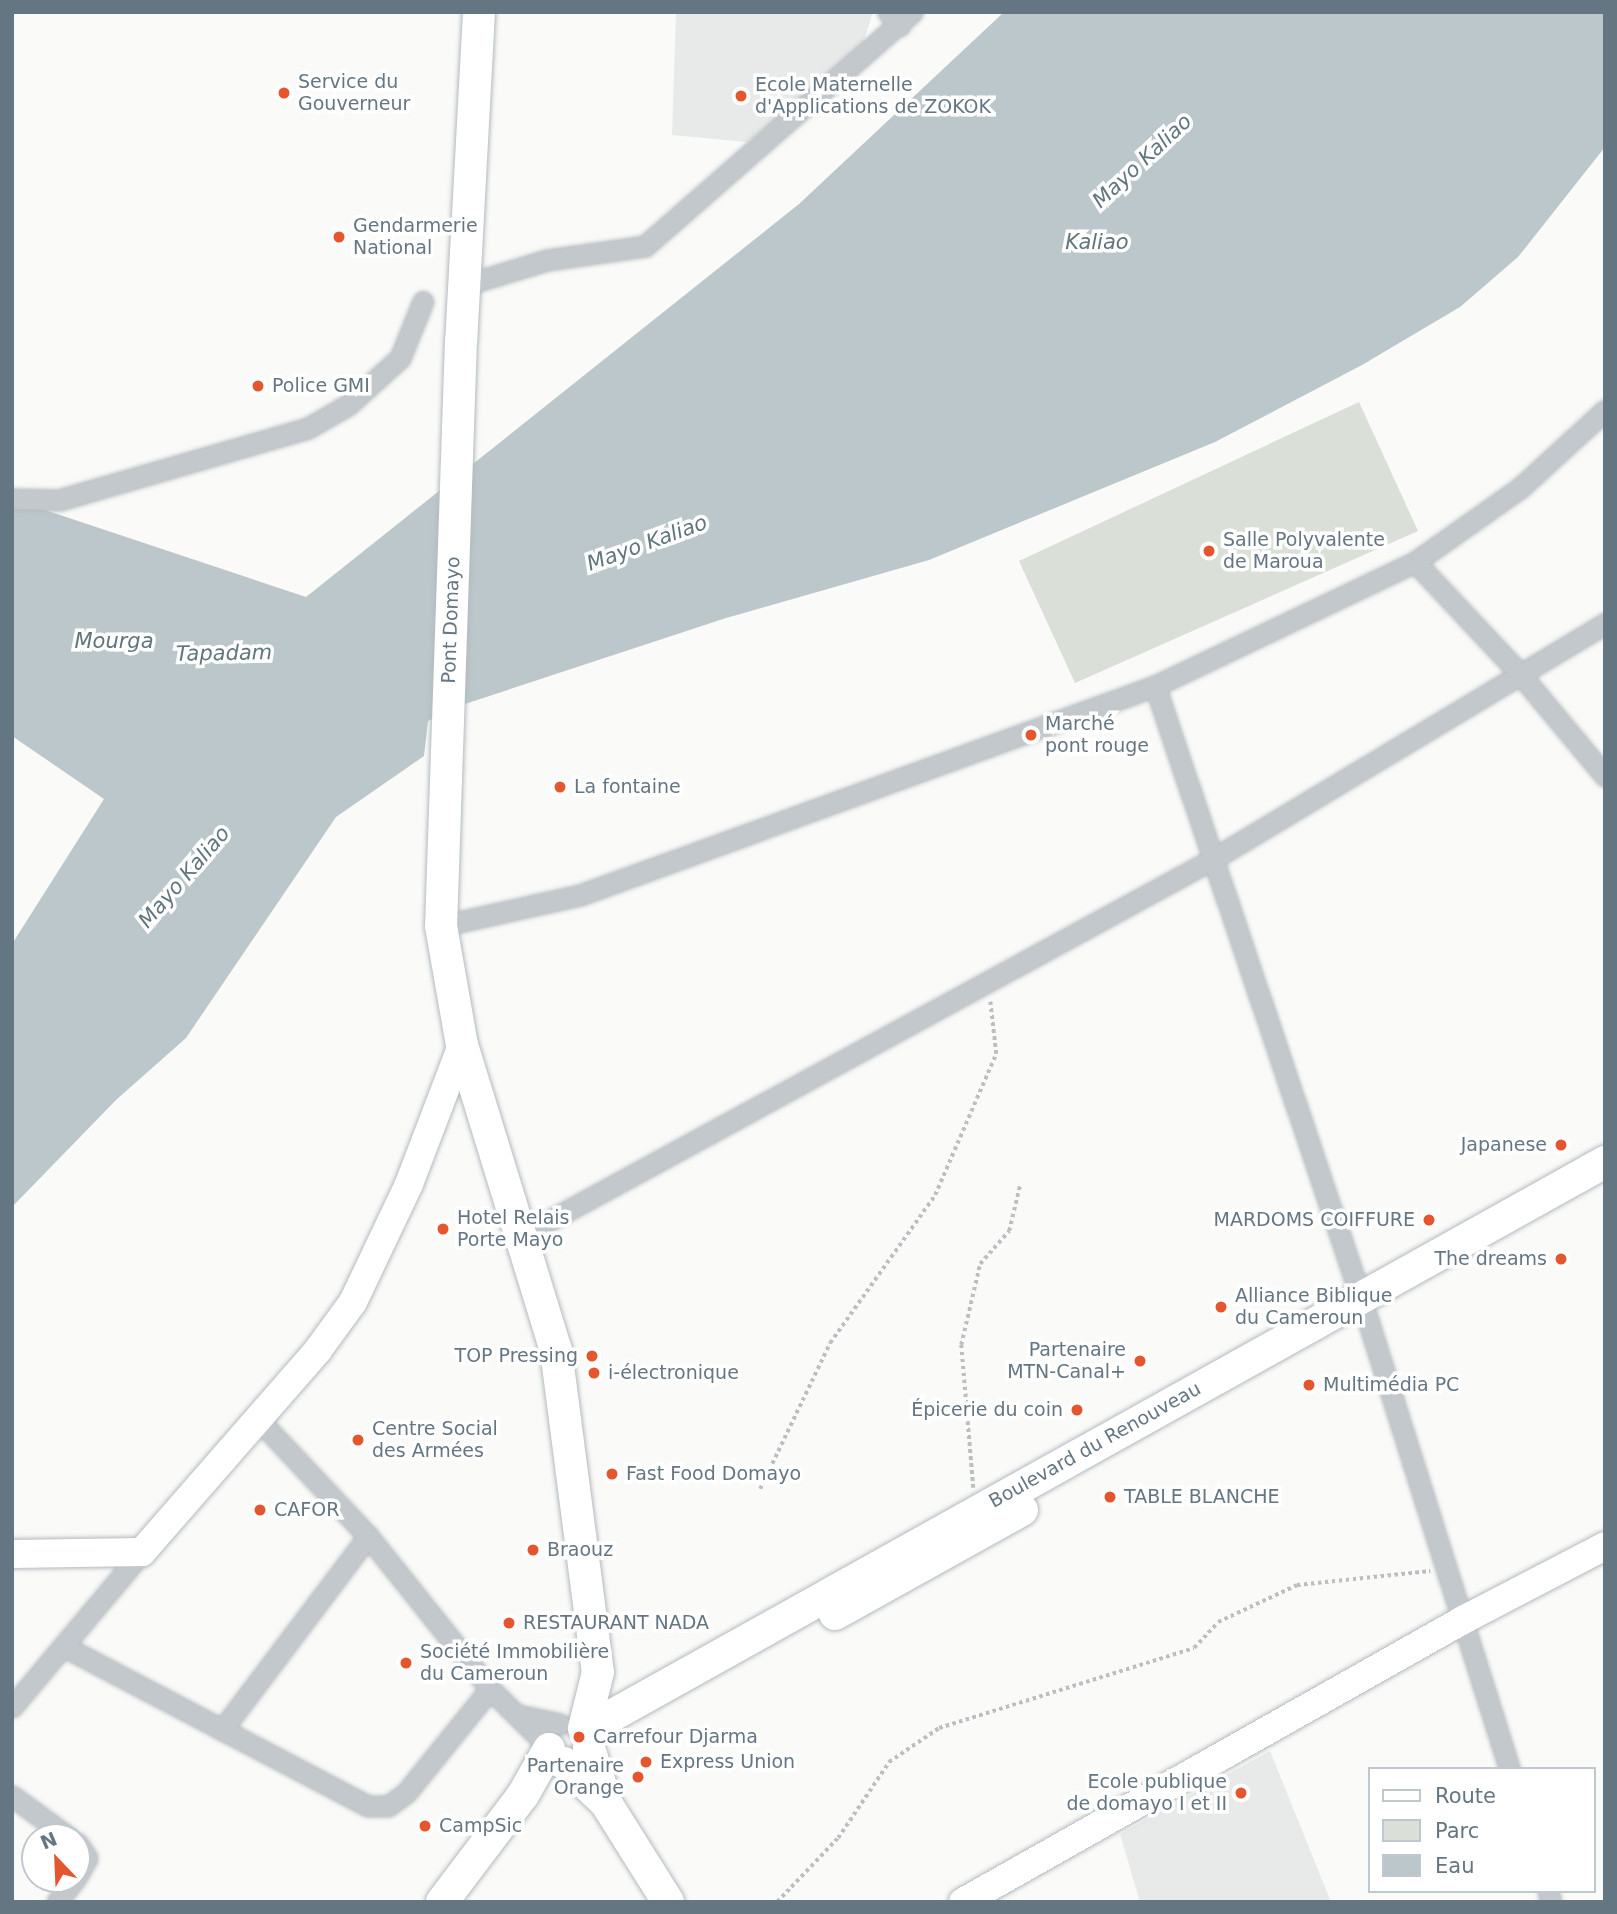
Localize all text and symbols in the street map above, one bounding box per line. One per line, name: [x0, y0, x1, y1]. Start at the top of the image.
place label: Service du Gouverneur: [298, 71, 410, 115]
place label: Ecole Maternelle d'Applications de ZOKOK: [755, 74, 991, 118]
marker: Service du Gouverneur: [276, 85, 292, 101]
marker: Ecole Maternelle d'Applications de ZOKOK: [733, 88, 749, 104]
water label: Mayo Kaliao: [1087, 109, 1197, 213]
place label: Gendarmerie National: [353, 215, 478, 259]
marker: Gendarmerie National: [331, 229, 347, 245]
water label: Kaliao: [1065, 229, 1129, 255]
place label: Police GMI: [272, 375, 370, 397]
marker: Police GMI: [250, 378, 266, 394]
water label: Mayo Kaliao: [583, 510, 711, 576]
place label: Salle Polyvalente de Maroua: [1223, 529, 1385, 573]
marker: Salle Polyvalente de Maroua: [1201, 543, 1217, 559]
street label: Pont Domayo: [437, 556, 465, 684]
water label: Mourga: [74, 628, 154, 654]
water label: Tapadam: [176, 640, 272, 666]
place label: Marché pont rouge: [1045, 713, 1149, 757]
marker: Marché pont rouge: [1023, 727, 1039, 743]
place label: La fontaine: [574, 776, 681, 798]
marker: La fontaine: [552, 779, 568, 795]
water label: Mayo Kaliao: [133, 821, 235, 933]
place label: Japanese: [1461, 1134, 1547, 1156]
marker: Japanese: [1553, 1137, 1569, 1153]
place label: Hotel Relais Porte Mayo: [457, 1207, 570, 1251]
place label: MARDOMS COIFFURE: [1214, 1209, 1415, 1231]
marker: MARDOMS COIFFURE: [1421, 1212, 1437, 1228]
marker: Hotel Relais Porte Mayo: [435, 1221, 451, 1237]
place label: The dreams: [1434, 1248, 1547, 1270]
marker: The dreams: [1553, 1251, 1569, 1267]
place label: Alliance Biblique du Cameroun: [1235, 1285, 1392, 1329]
marker: Alliance Biblique du Cameroun: [1213, 1299, 1229, 1315]
place label: Partenaire MTN-Canal+: [1007, 1339, 1126, 1383]
place label: TOP Pressing: [455, 1345, 578, 1367]
marker: TOP Pressing: [584, 1348, 600, 1364]
marker: Partenaire MTN-Canal+: [1132, 1353, 1148, 1369]
place label: i-électronique: [608, 1362, 739, 1384]
marker: i-électronique: [586, 1365, 602, 1381]
place label: Multimédia PC: [1323, 1374, 1459, 1396]
street label: Boulevard du Renouveau: [985, 1377, 1205, 1513]
marker: Multimédia PC: [1301, 1377, 1317, 1393]
place label: Épicerie du coin: [911, 1399, 1063, 1421]
marker: Épicerie du coin: [1069, 1402, 1085, 1418]
place label: Centre Social des Armées: [372, 1418, 498, 1462]
marker: Centre Social des Armées: [350, 1432, 366, 1448]
place label: Fast Food Domayo: [626, 1463, 801, 1485]
marker: Fast Food Domayo: [604, 1466, 620, 1482]
place label: TABLE BLANCHE: [1124, 1486, 1280, 1508]
marker: TABLE BLANCHE: [1102, 1489, 1118, 1505]
place label: CAFOR: [274, 1499, 339, 1521]
marker: CAFOR: [252, 1502, 268, 1518]
place label: Braouz: [547, 1539, 613, 1561]
marker: Braouz: [525, 1542, 541, 1558]
place label: RESTAURANT NADA: [523, 1612, 709, 1634]
marker: RESTAURANT NADA: [501, 1615, 517, 1631]
place label: Société Immobilière du Cameroun: [420, 1641, 609, 1685]
marker: Société Immobilière du Cameroun: [398, 1655, 414, 1671]
place label: Carrefour Djarma: [593, 1726, 758, 1748]
marker: Carrefour Djarma: [571, 1729, 587, 1745]
place label: Express Union: [660, 1751, 795, 1773]
marker: Express Union: [638, 1754, 654, 1770]
place label: Partenaire Orange: [527, 1755, 624, 1799]
legend: [1368, 1767, 1596, 1893]
marker: Partenaire Orange: [630, 1769, 646, 1785]
place label: Ecole publique de domayo I et II: [1066, 1771, 1227, 1815]
text: Route: [1435, 1784, 1496, 1808]
marker: Ecole publique de domayo I et II: [1233, 1785, 1249, 1801]
place label: CampSic: [439, 1815, 522, 1837]
marker: CampSic: [417, 1818, 433, 1834]
text: Parc: [1435, 1819, 1479, 1843]
north arrow: [21, 1823, 91, 1893]
text: N: [37, 1827, 60, 1854]
text: Eau: [1435, 1854, 1474, 1878]

